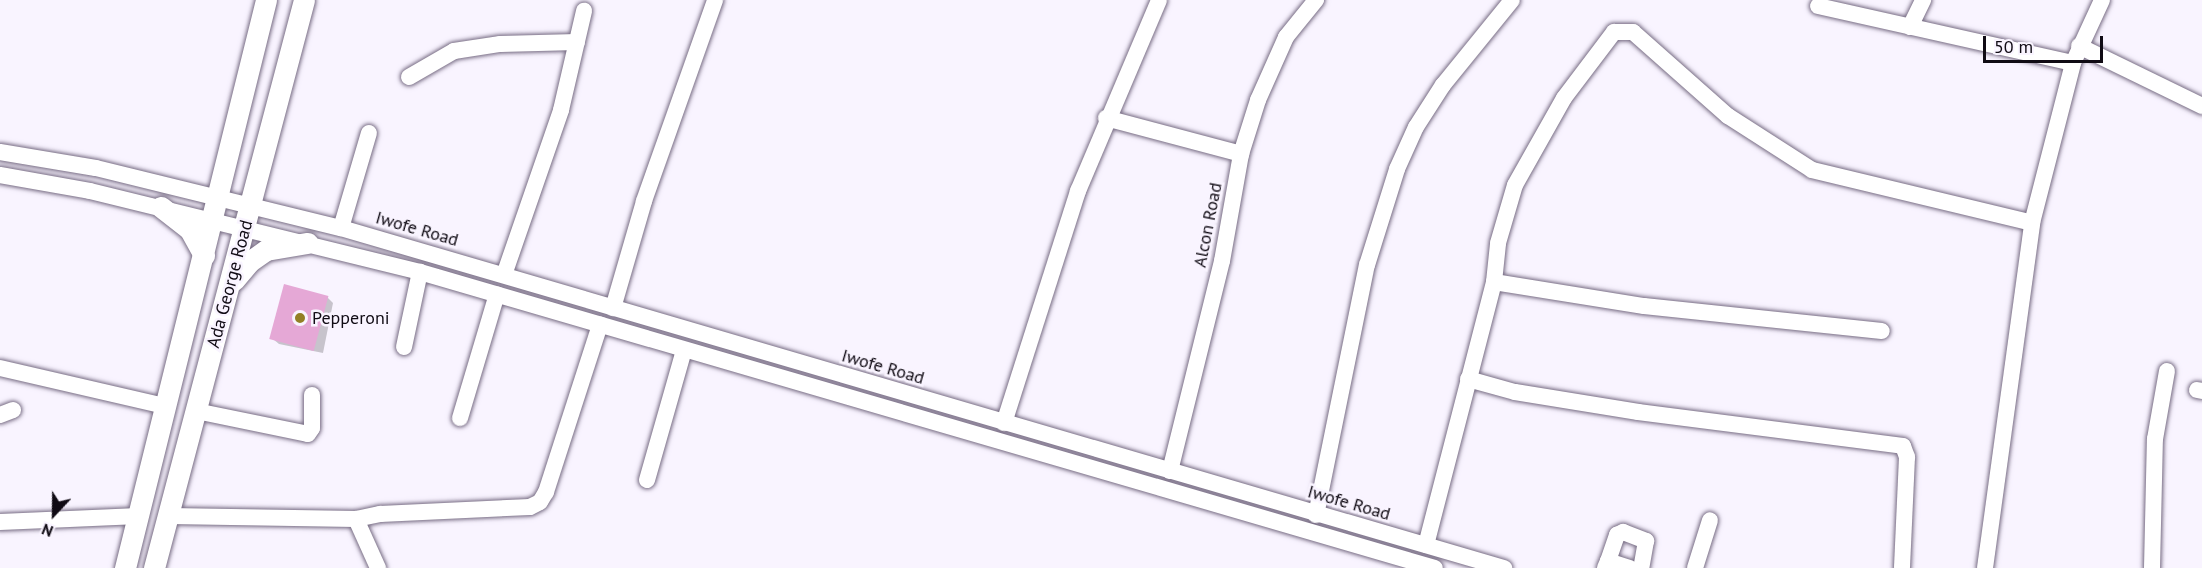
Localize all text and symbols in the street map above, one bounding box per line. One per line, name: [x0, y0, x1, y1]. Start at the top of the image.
scale bar: [1986, 24, 2106, 62]
text: 50 m: [1994, 35, 2033, 58]
street label: Alcon Road: [1189, 181, 1227, 269]
street label: Iwofe Road: [373, 207, 461, 251]
street label: Ada George Road: [203, 218, 257, 350]
place label: Pepperoni: [312, 307, 390, 329]
marker: Pepperoni: [293, 311, 307, 325]
street label: Iwofe Road: [839, 345, 927, 389]
street label: Iwofe Road: [1305, 481, 1393, 525]
north arrow: [24, 484, 84, 544]
text: N: [39, 519, 56, 542]

